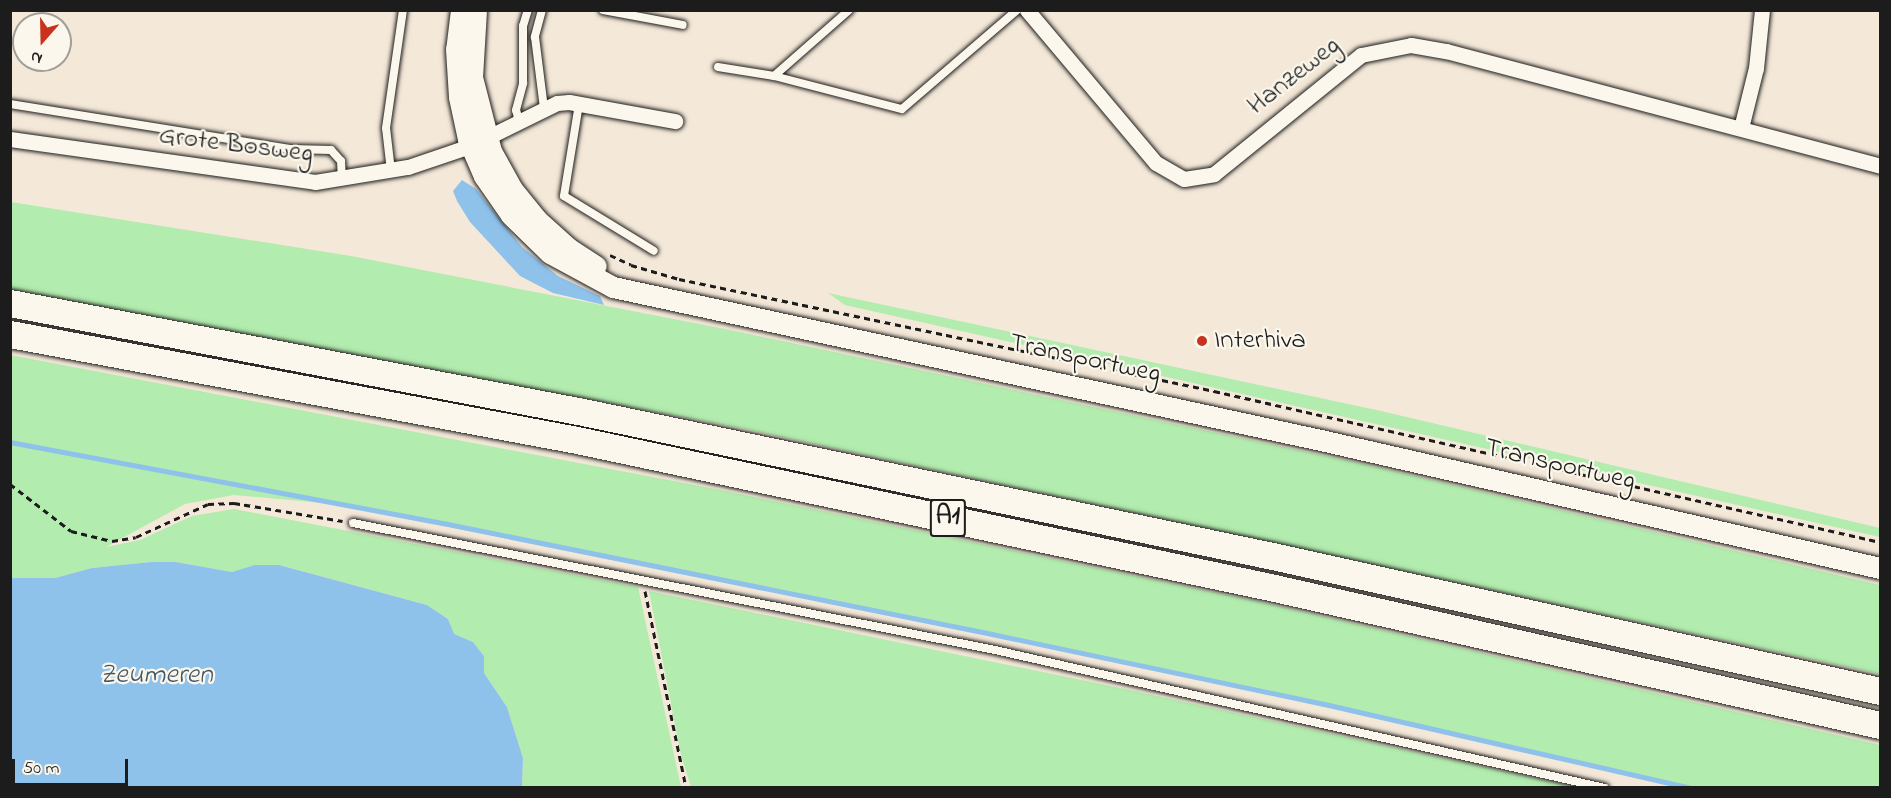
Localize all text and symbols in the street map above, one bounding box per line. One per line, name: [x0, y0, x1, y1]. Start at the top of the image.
north arrow: [12, 12, 72, 72]
street label: Hanzeweg: [1241, 30, 1347, 122]
text: N: [27, 44, 46, 70]
street label: Grote Bosweg: [157, 119, 315, 171]
place label: Interhiva: [1214, 325, 1306, 357]
street label: Transportweg: [1007, 327, 1163, 391]
marker: Interhiva: [1195, 334, 1209, 348]
street label: Transportweg: [1482, 432, 1638, 498]
road number: A1: [928, 495, 968, 541]
water label: Zeumeren: [99, 659, 213, 693]
scale bar: [15, 747, 130, 785]
text: 50 m: [23, 756, 60, 782]

